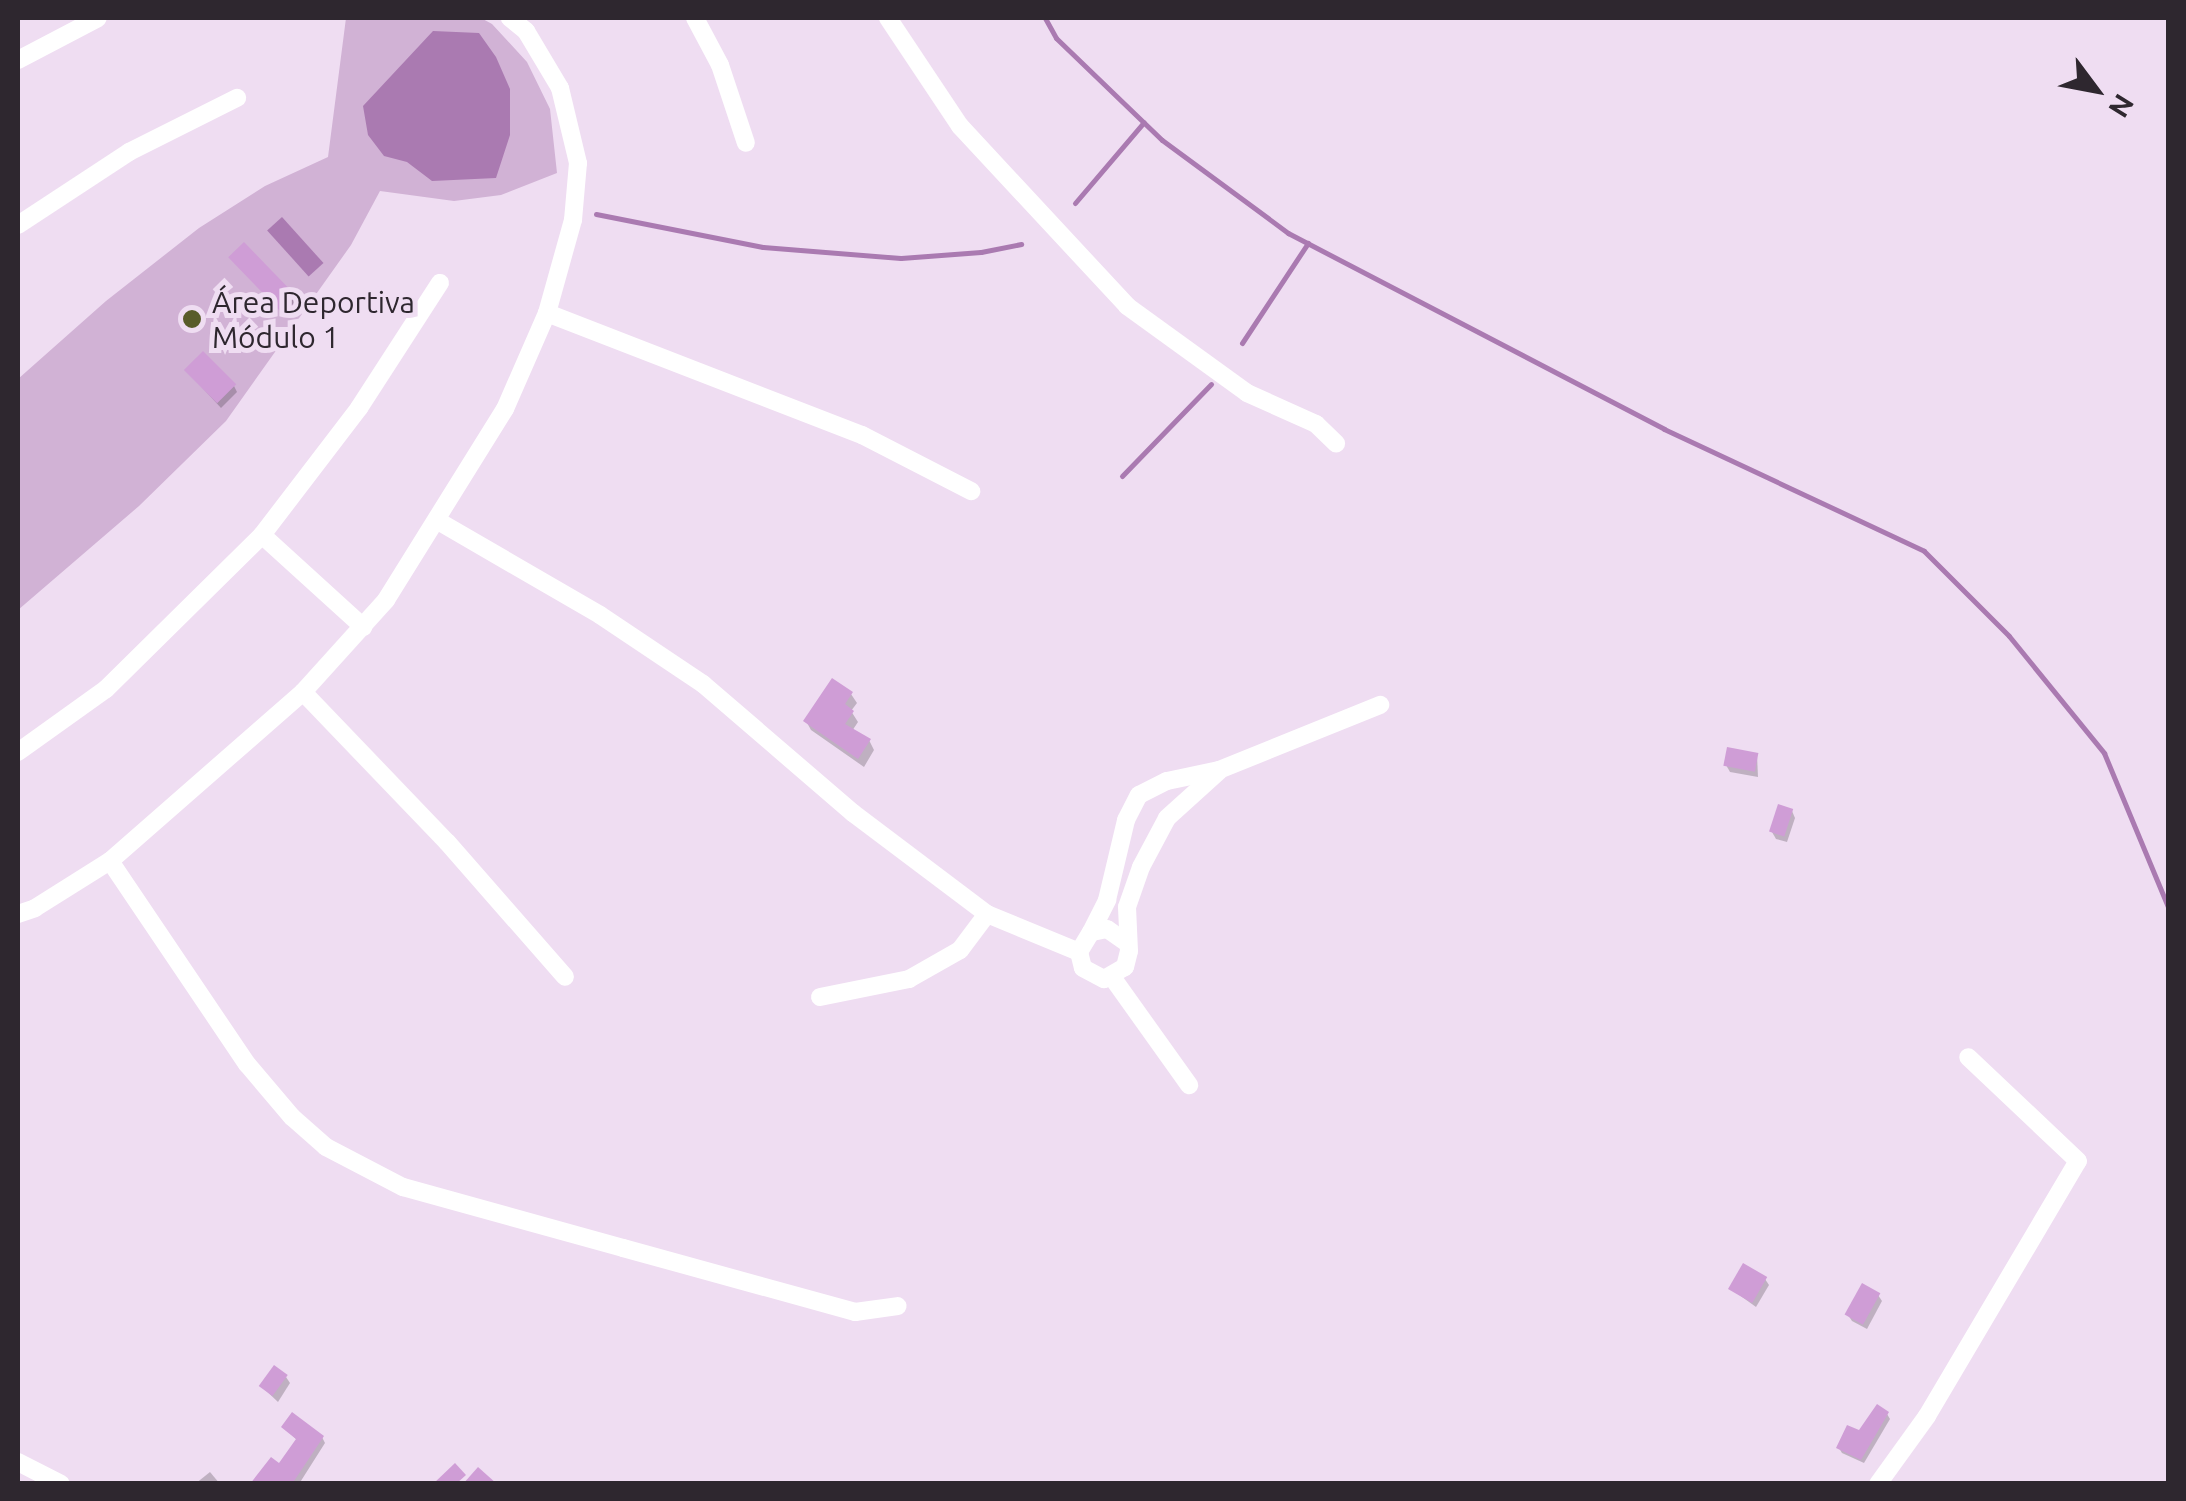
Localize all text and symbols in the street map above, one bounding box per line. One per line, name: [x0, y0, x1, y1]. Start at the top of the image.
north arrow: [2046, 40, 2146, 140]
text: N: [2103, 89, 2141, 123]
place label: Área Deportiva Módulo 1: [212, 284, 415, 354]
marker: Área Deportiva Módulo 1: [181, 308, 203, 330]

